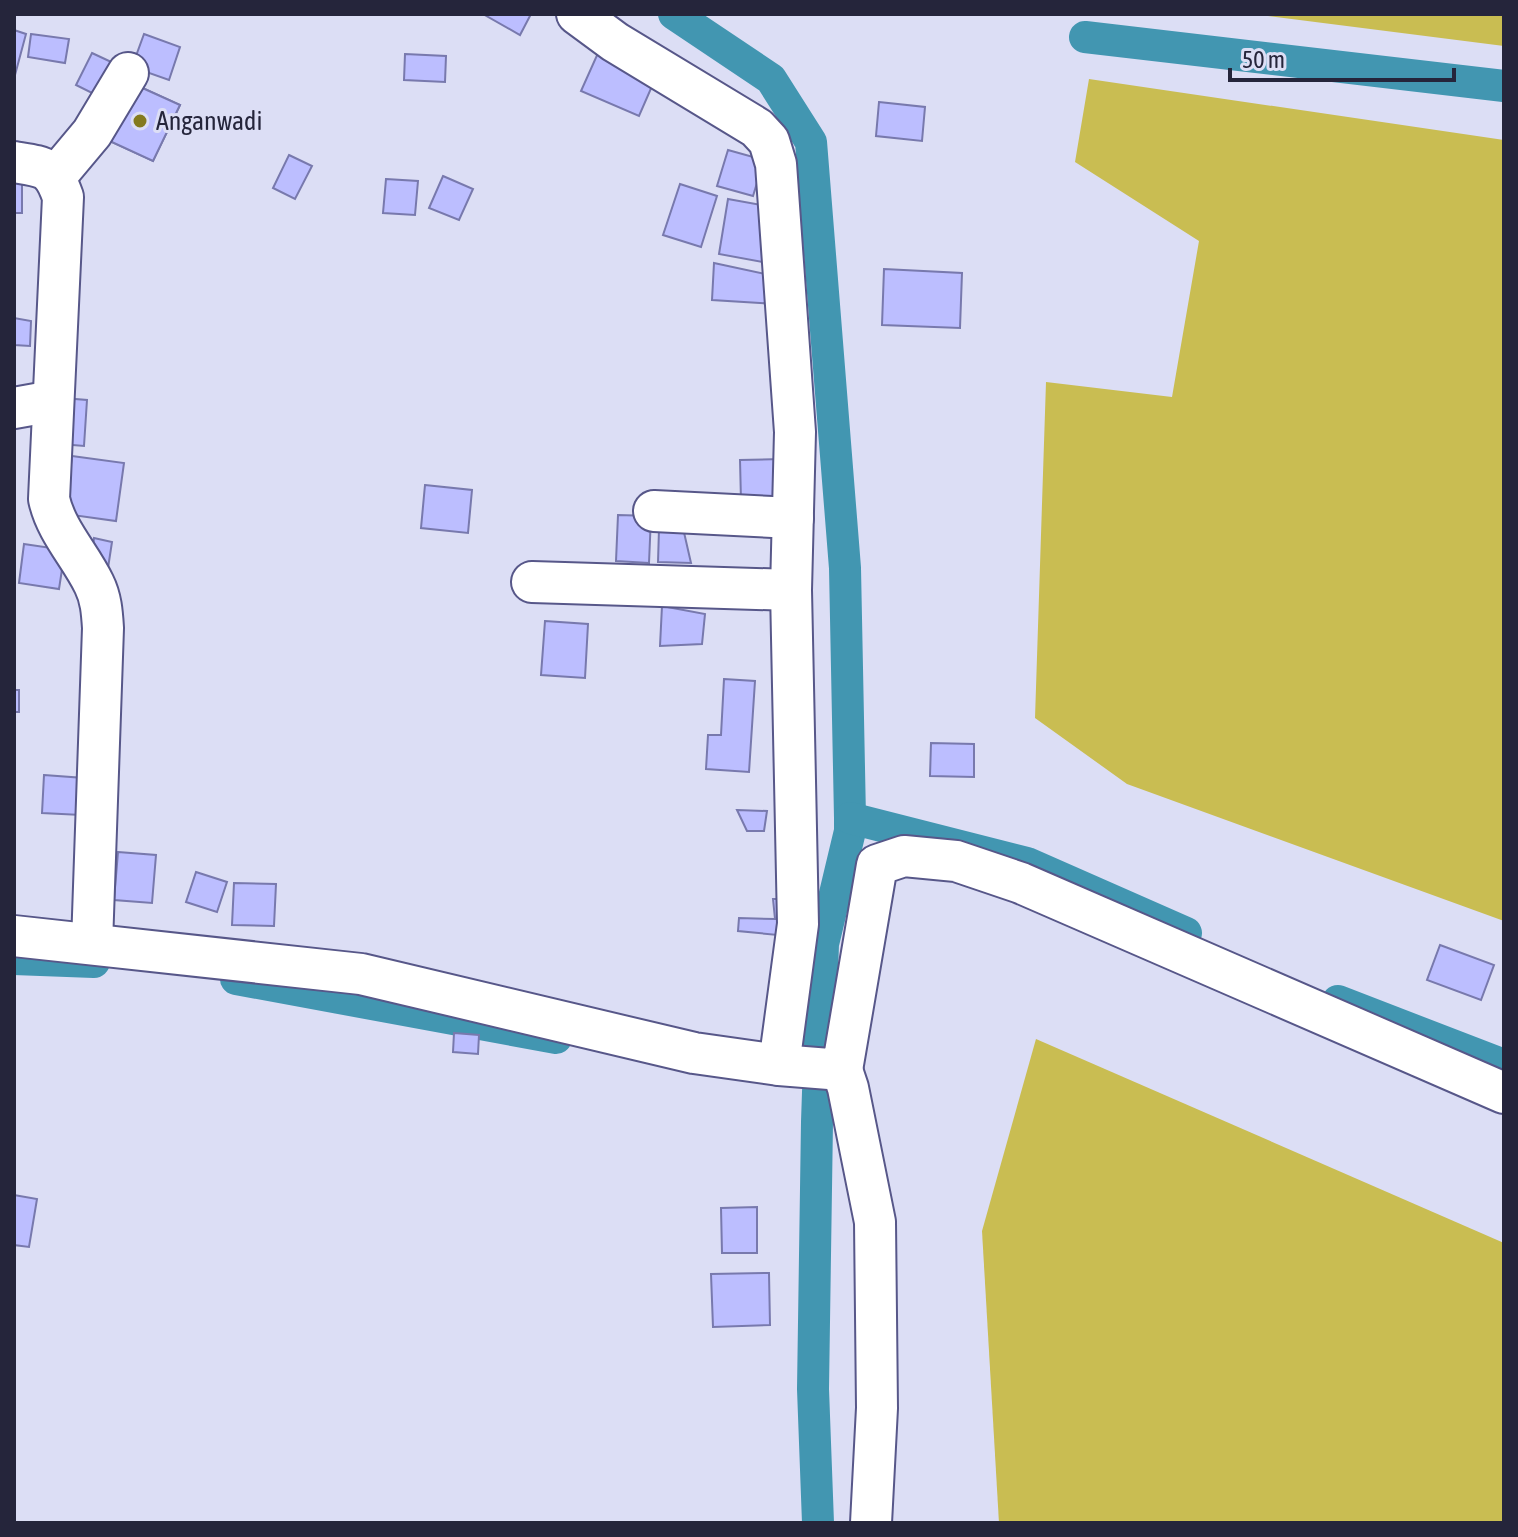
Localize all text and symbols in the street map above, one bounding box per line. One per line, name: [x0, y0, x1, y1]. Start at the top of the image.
scale bar: [1230, 32, 1454, 82]
text: 50 m: [1242, 46, 1285, 73]
place label: Anganwadi: [156, 106, 262, 136]
marker: Anganwadi: [131, 112, 149, 130]

